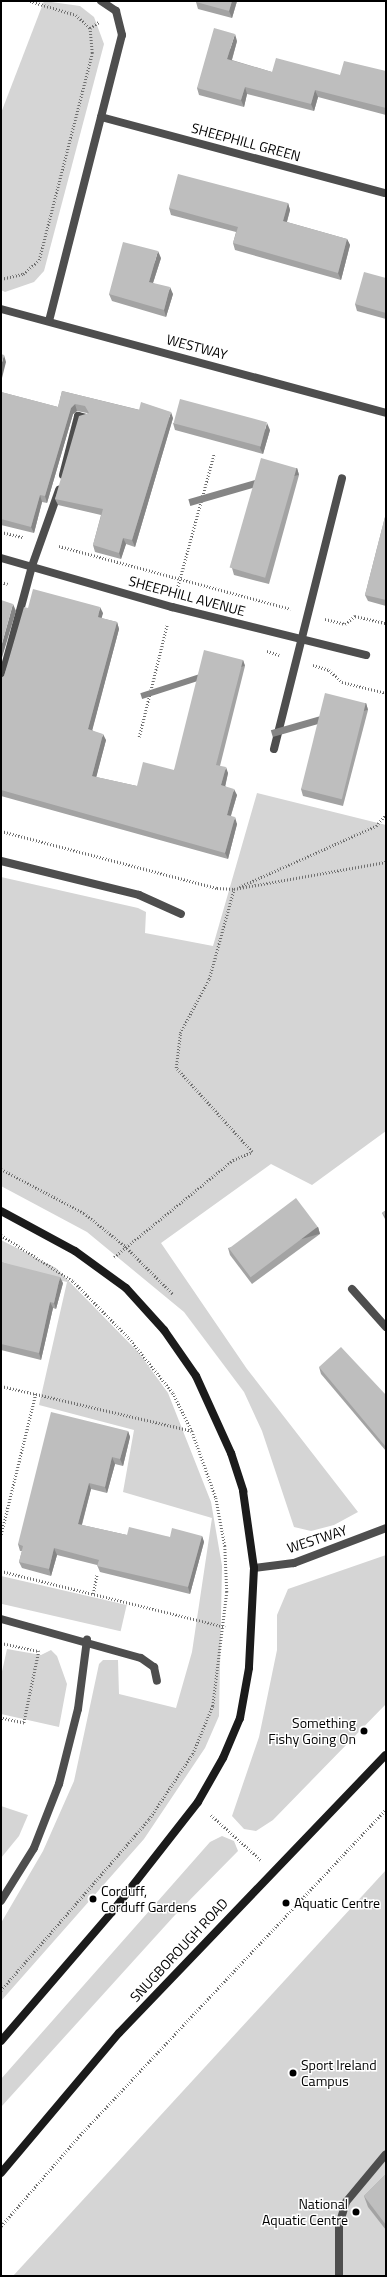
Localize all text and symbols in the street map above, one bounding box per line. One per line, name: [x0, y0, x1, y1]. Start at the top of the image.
street label: SHEEPHILL GREEN: [190, 119, 302, 165]
street label: WESTWAY: [165, 331, 229, 363]
street label: SHEEPHILL AVENUE: [127, 572, 247, 620]
street label: WESTWAY: [285, 1521, 349, 1557]
place label: Something Fishy Going On: [268, 1715, 356, 1748]
marker: Something Fishy Going On: [359, 1726, 369, 1736]
place label: Corduff, Corduff Gardens: [101, 1883, 197, 1916]
marker: Corduff, Corduff Gardens: [88, 1894, 98, 1904]
street label: SNUGBOROUGH ROAD: [127, 1895, 231, 2005]
place label: Aquatic Centre: [294, 1895, 380, 1911]
marker: Aquatic Centre: [281, 1898, 291, 1908]
place label: Sport Ireland Campus: [301, 2057, 377, 2090]
marker: Sport Ireland Campus: [288, 2068, 298, 2078]
place label: National Aquatic Centre: [262, 2196, 348, 2228]
marker: National Aquatic Centre: [351, 2207, 361, 2217]

